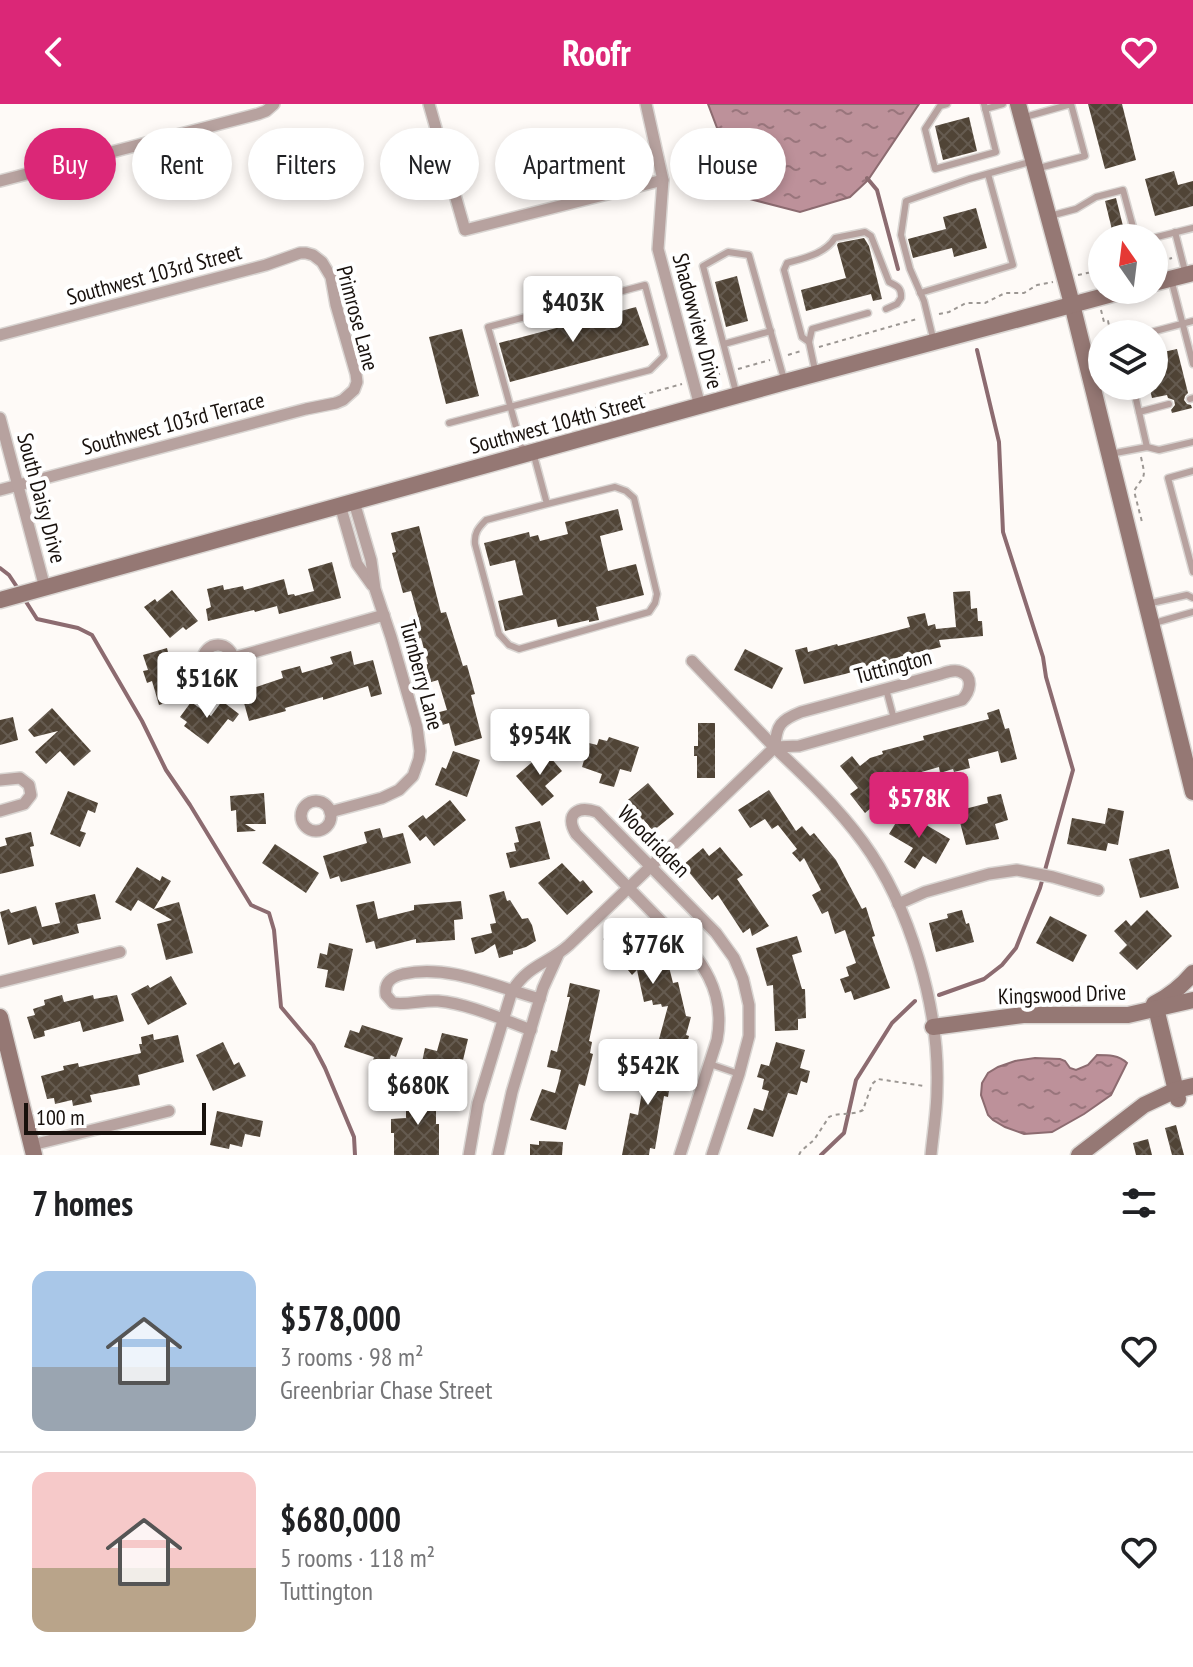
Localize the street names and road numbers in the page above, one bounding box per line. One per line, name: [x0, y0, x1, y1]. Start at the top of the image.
street label: Southwest 103rd Street: [64, 237, 244, 311]
street label: Shadowview Drive: [666, 250, 730, 392]
street label: Primrose Lane: [331, 262, 385, 374]
street label: Southwest 103rd Terrace: [79, 385, 267, 461]
street label: Southwest 104th Street: [467, 386, 647, 460]
street label: South Daisy Drive: [11, 430, 73, 566]
street label: Turnberry Lane: [394, 617, 450, 733]
street label: Tuttington: [851, 642, 935, 690]
street label: Woodridden: [612, 799, 696, 883]
street label: Kingswood Drive: [997, 978, 1127, 1010]

